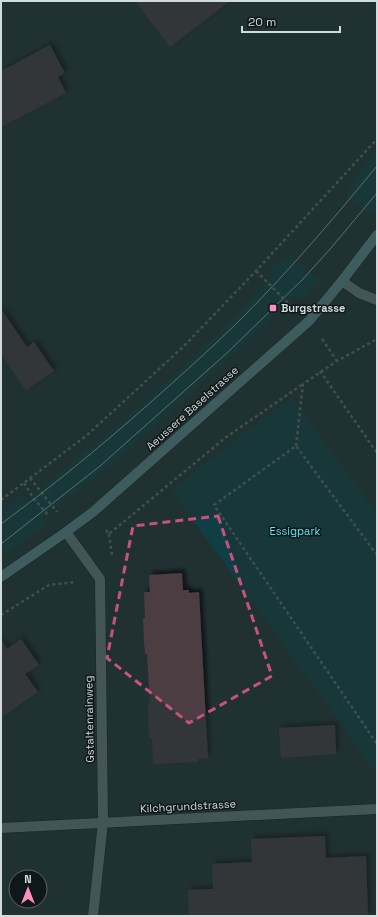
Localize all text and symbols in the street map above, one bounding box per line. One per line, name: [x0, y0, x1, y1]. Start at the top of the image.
scale bar: [242, 8, 340, 34]
text: 20 m: [248, 14, 276, 30]
place label: Burgstrasse: [281, 301, 345, 315]
marker: Burgstrasse: [268, 303, 278, 313]
street label: Aeussere Baselstrasse: [143, 363, 241, 453]
park label: Essigpark: [269, 524, 321, 538]
street label: Gstaltenrainweg: [81, 675, 97, 763]
street label: Kilchgrundstrasse: [140, 796, 236, 816]
north arrow: [8, 869, 48, 909]
text: N: [24, 872, 32, 886]

